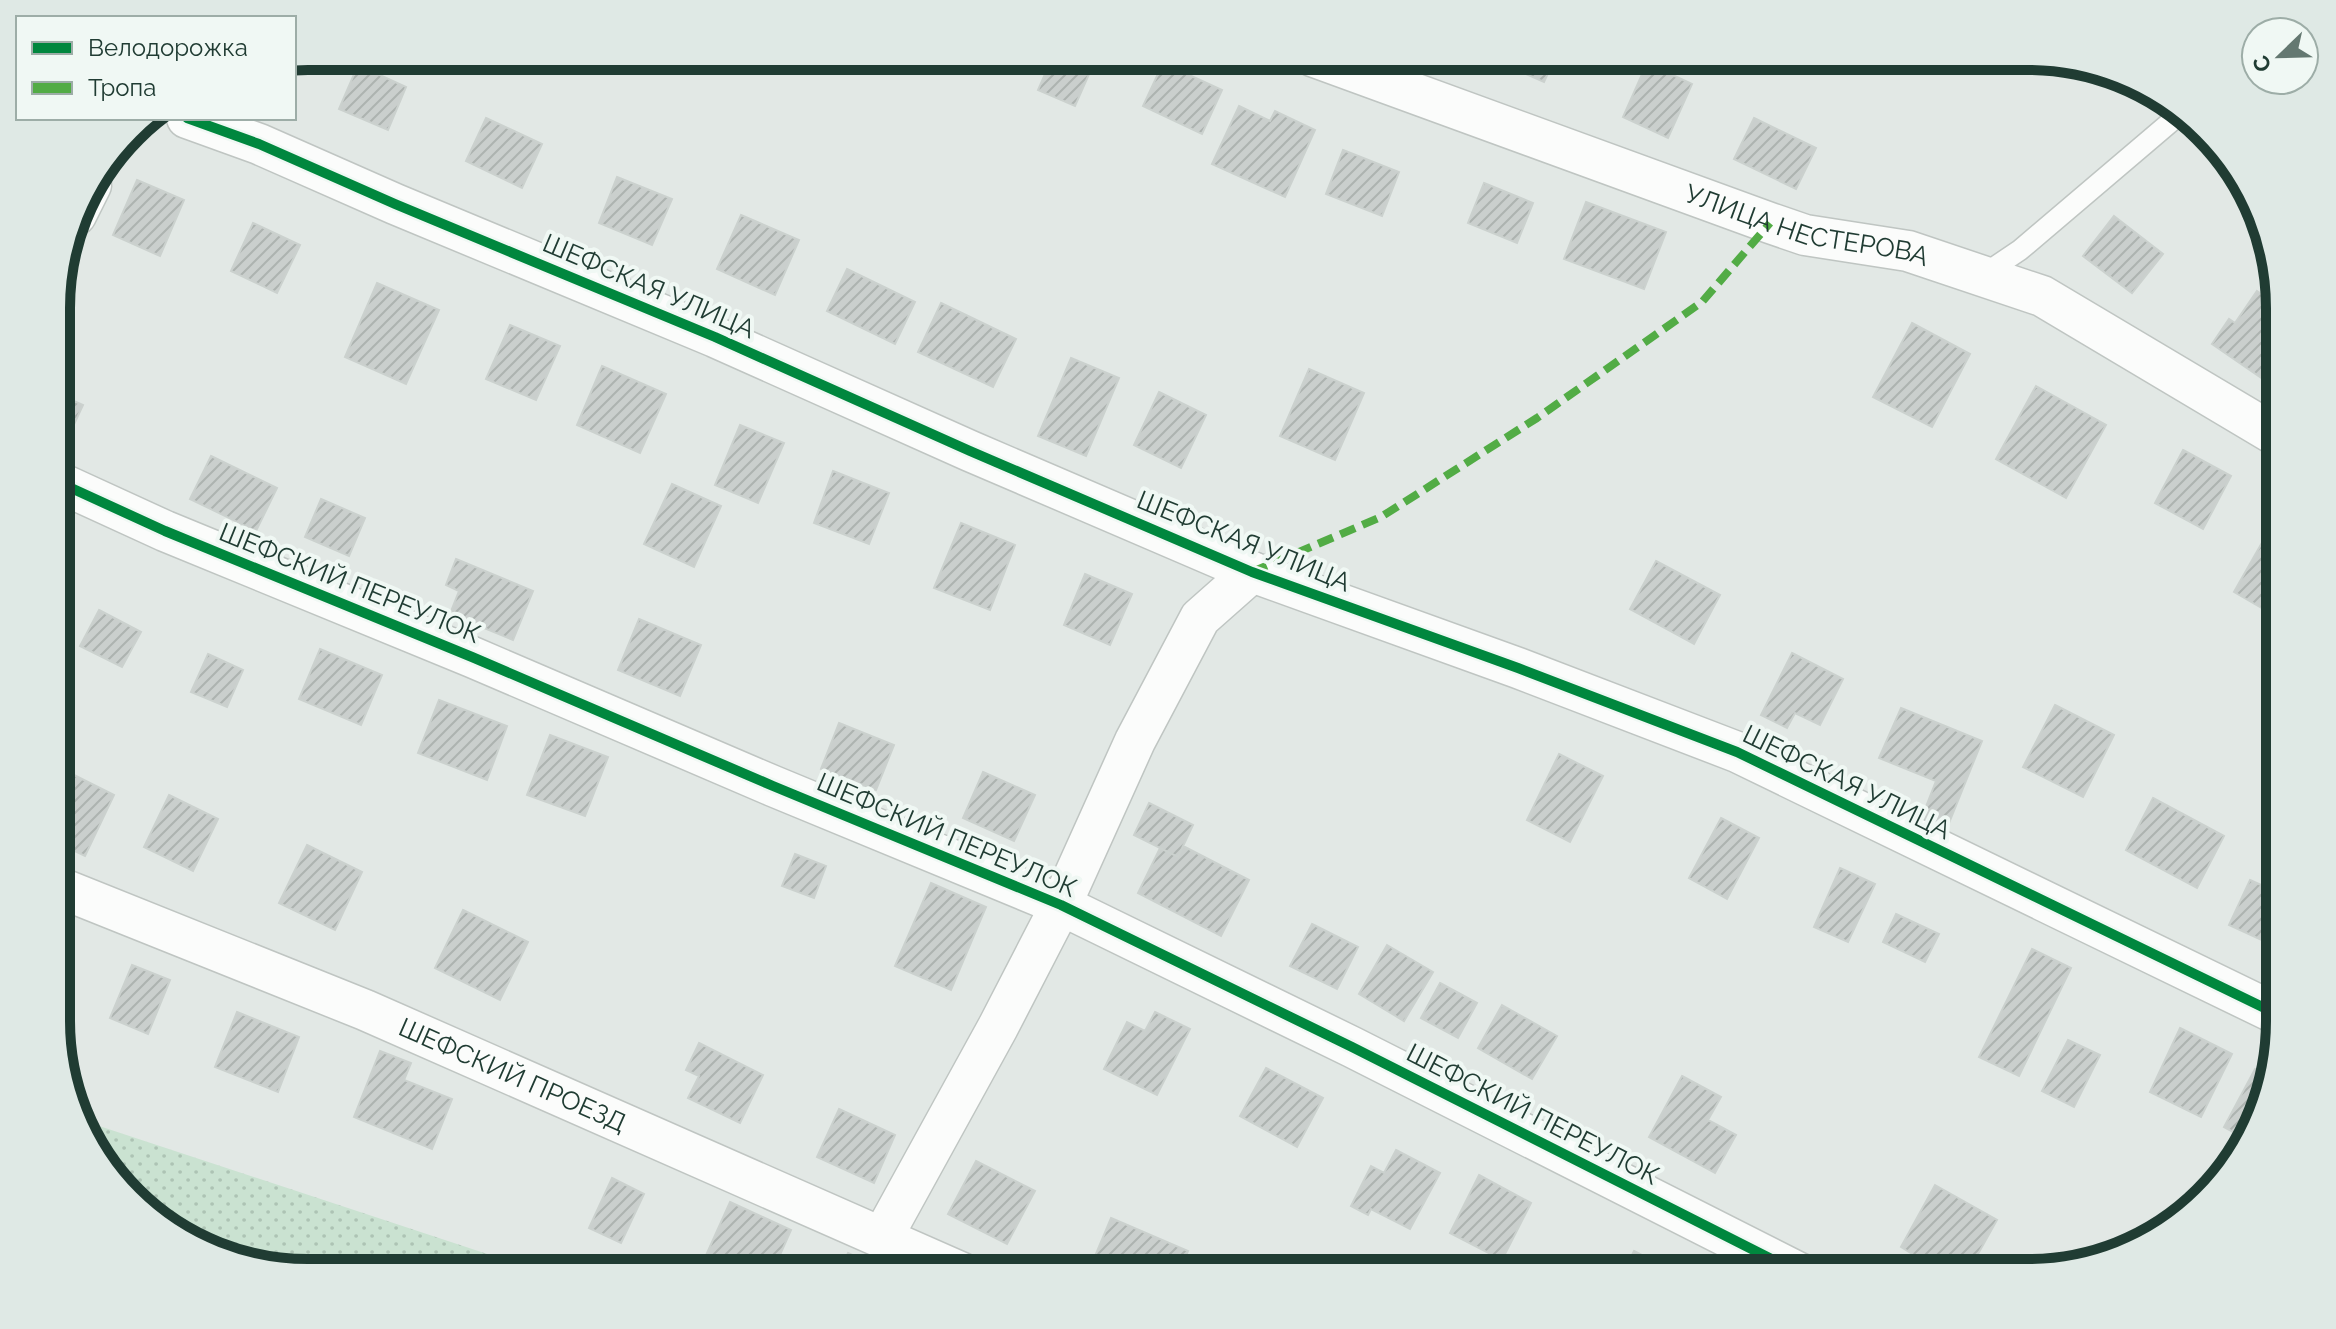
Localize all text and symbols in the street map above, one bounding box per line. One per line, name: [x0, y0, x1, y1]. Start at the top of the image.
legend: [16, 16, 296, 120]
north arrow: [2240, 16, 2320, 96]
text: Велодорожка: [88, 33, 248, 62]
text: С: [2247, 52, 2277, 76]
text: Тропа: [88, 73, 156, 102]
street label: УЛИЦА НЕСТЕРОВА: [1681, 178, 1933, 272]
street label: ШЕФСКАЯ УЛИЦА: [538, 228, 760, 344]
street label: ШЕФСКАЯ УЛИЦА: [1133, 484, 1356, 598]
street label: ШЕФСКИЙ ПЕРЕУЛОК: [215, 517, 485, 649]
street label: ШЕФСКАЯ УЛИЦА: [1738, 719, 1956, 846]
street label: ШЕФСКИЙ ПЕРЕУЛОК: [813, 767, 1081, 903]
street label: ШЕФСКИЙ ПРОЕЗД: [394, 1012, 631, 1138]
street label: ШЕФСКИЙ ПЕРЕУЛОК: [1402, 1037, 1664, 1191]

